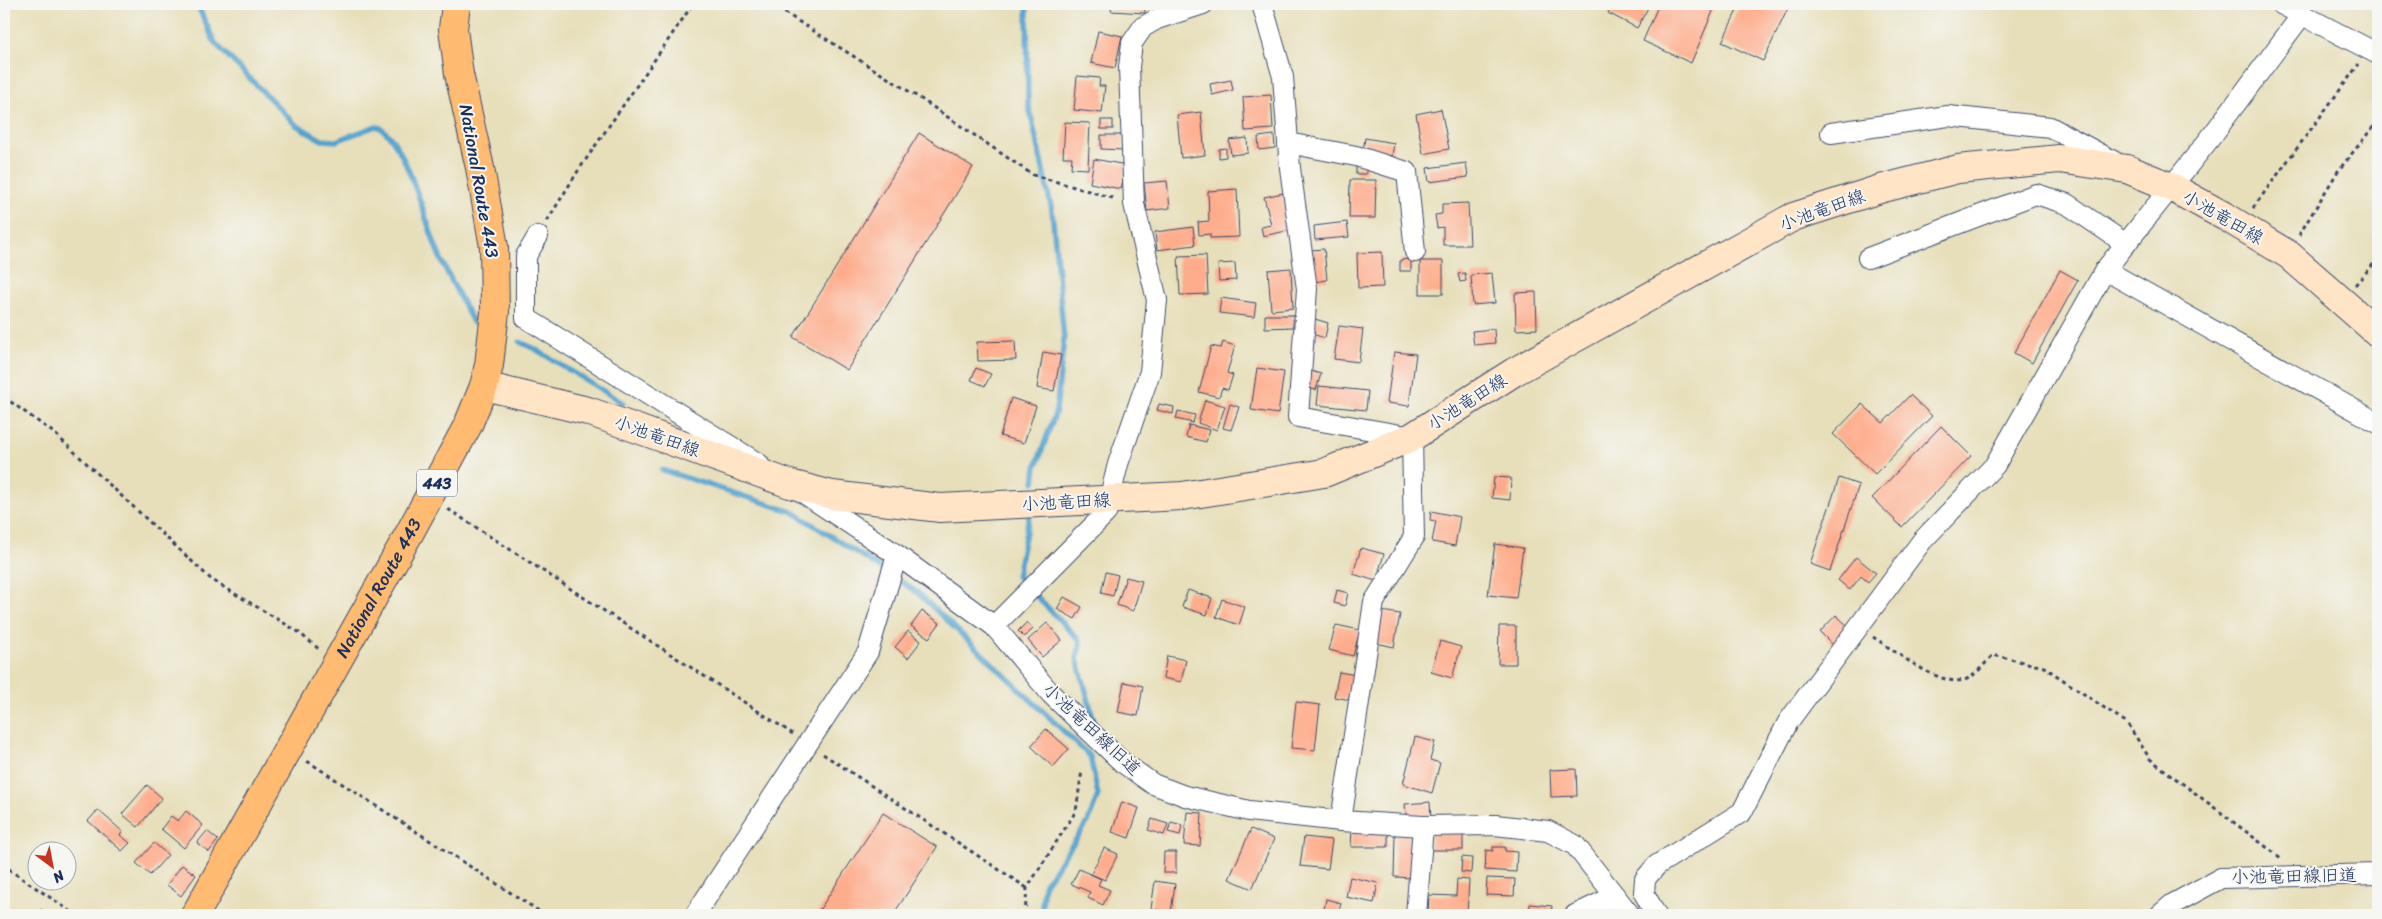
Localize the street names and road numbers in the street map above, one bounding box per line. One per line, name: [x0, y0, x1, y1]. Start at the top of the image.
street label: National Route 443: [450, 102, 508, 261]
street label: 小池竜田線: [1774, 180, 1870, 240]
street label: 小池竜田線: [2176, 181, 2270, 253]
street label: 小池竜田線: [1420, 365, 1514, 439]
street label: 小池竜田線: [609, 406, 705, 466]
road number: 443: [417, 469, 457, 496]
street label: 小池竜田線: [1020, 484, 1112, 520]
street label: National Route 443: [326, 512, 431, 664]
street label: 小池竜田線旧道: [1035, 674, 1149, 784]
street label: 小池竜田線旧道: [2231, 859, 2357, 893]

